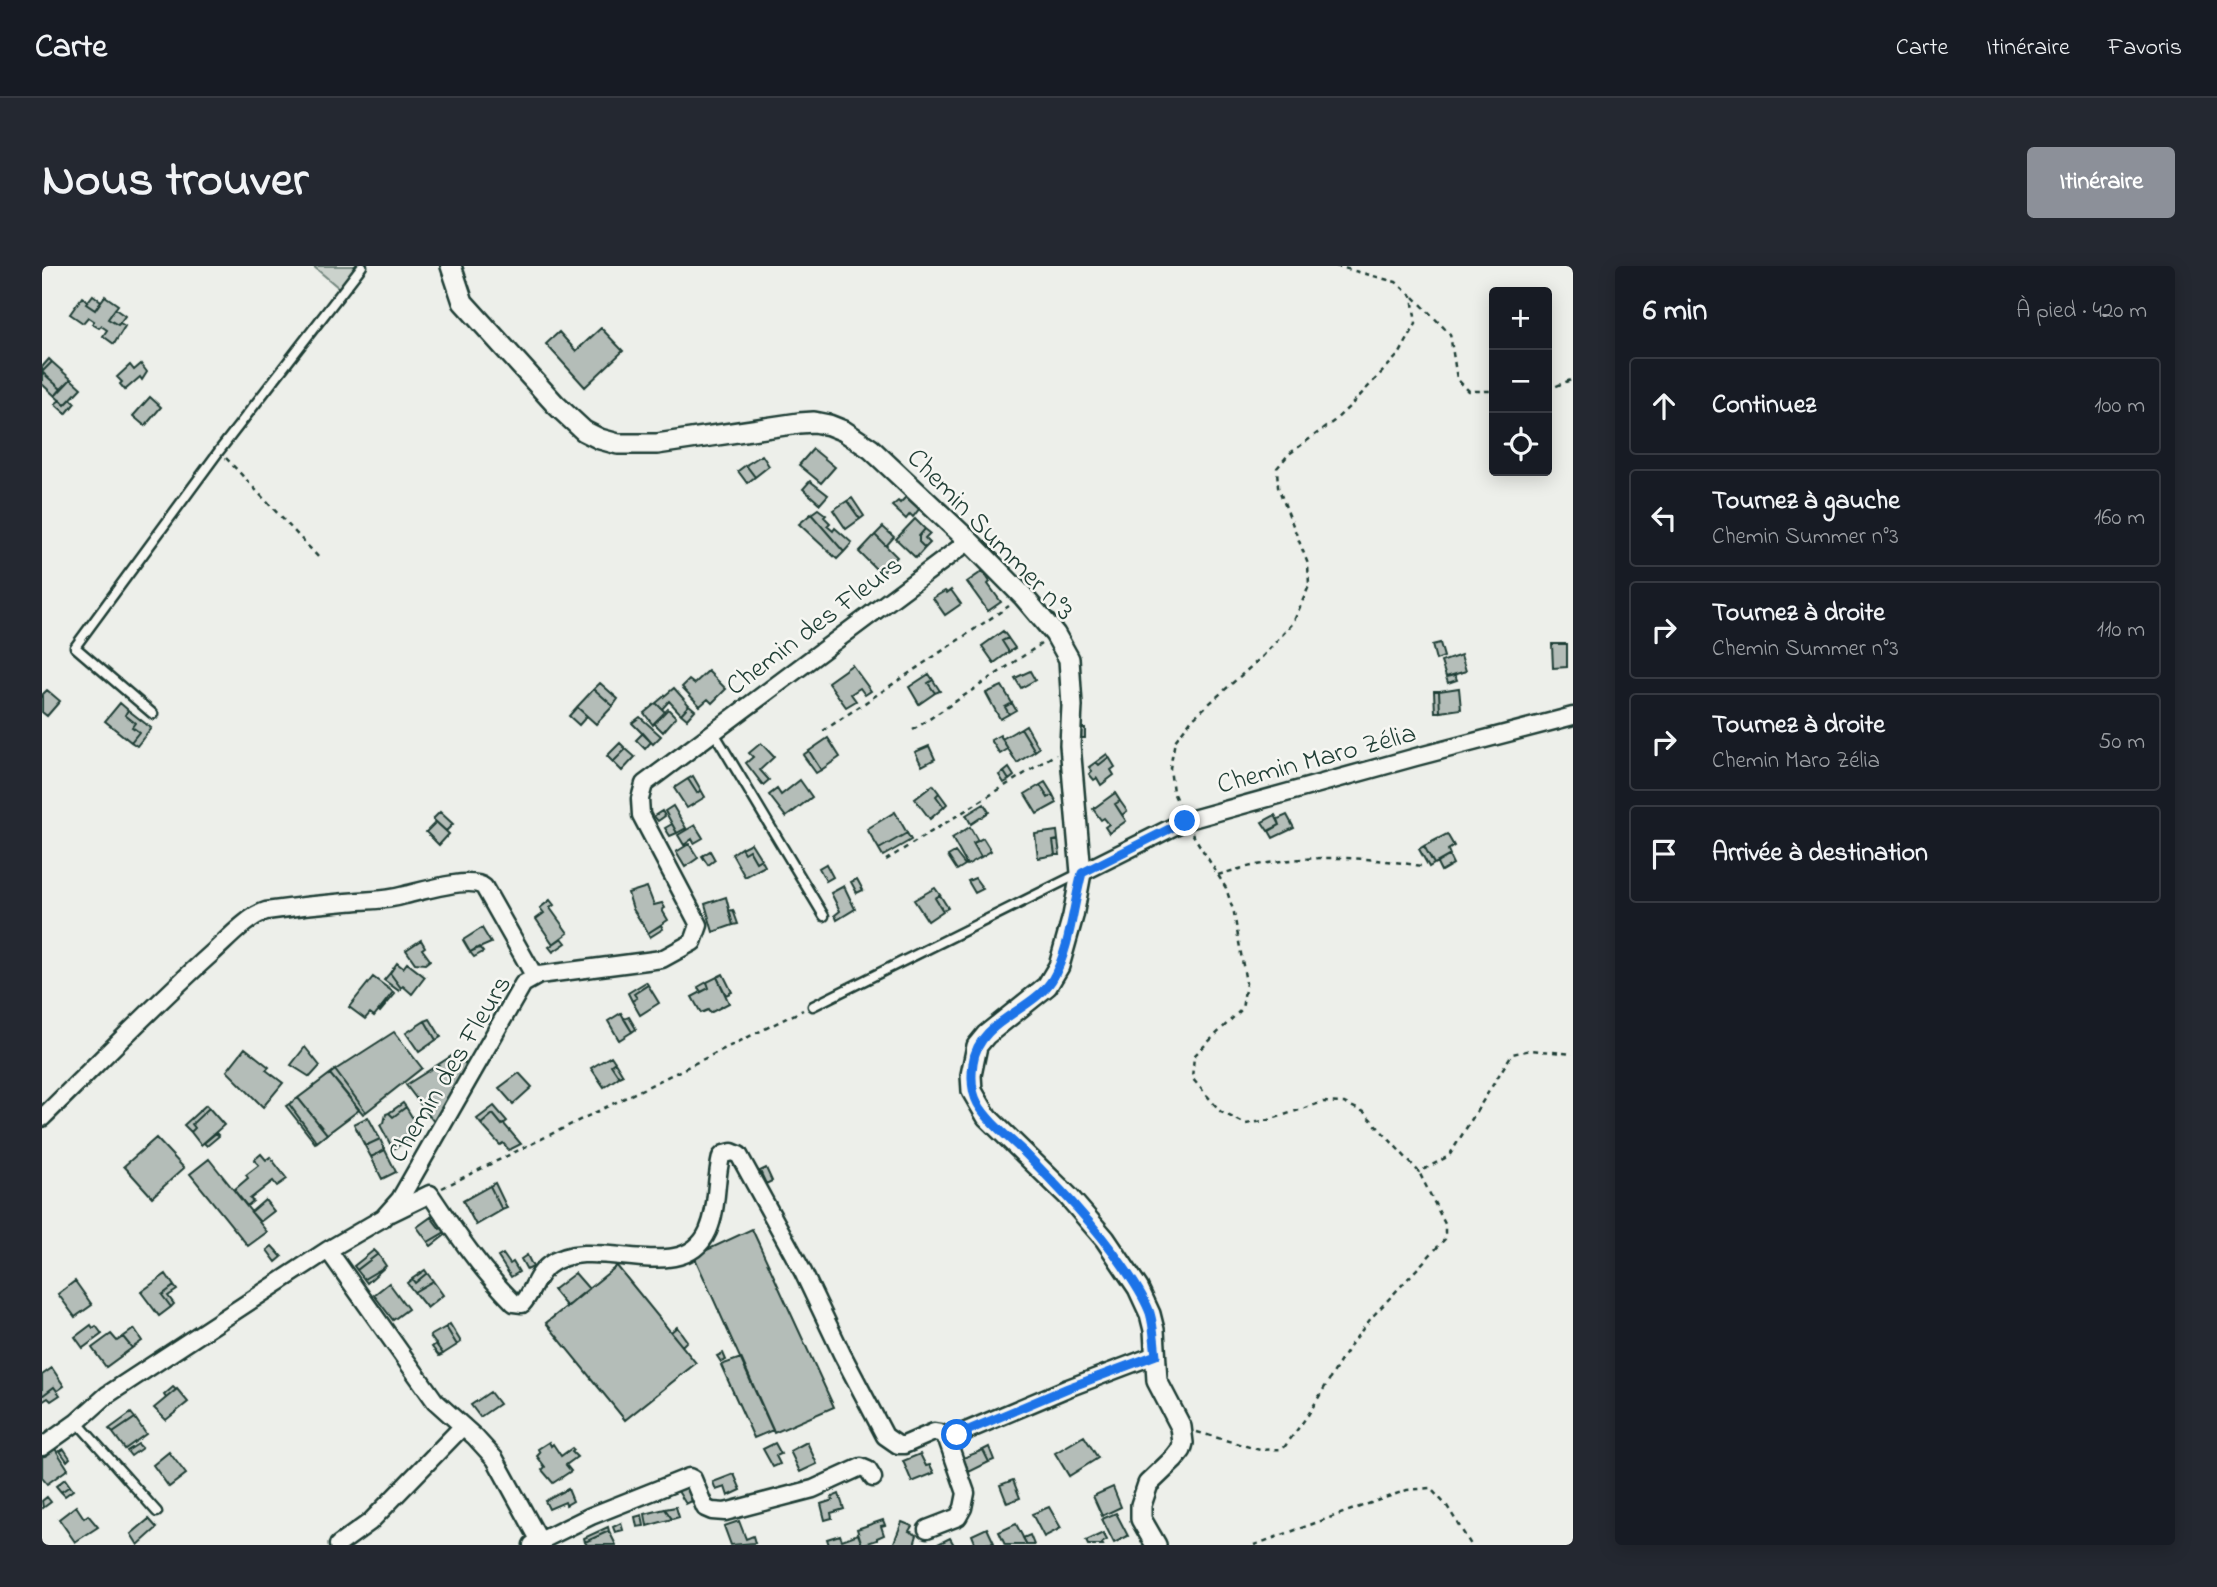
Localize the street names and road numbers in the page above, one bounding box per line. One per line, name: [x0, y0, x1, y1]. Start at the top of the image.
street label: Chemin Summer n°3: [896, 439, 1083, 631]
street label: Chemin des Fleurs: [718, 546, 912, 707]
street label: Chemin Maro Zélia: [1213, 714, 1421, 807]
street label: Chemin des Fleurs: [379, 968, 523, 1171]

